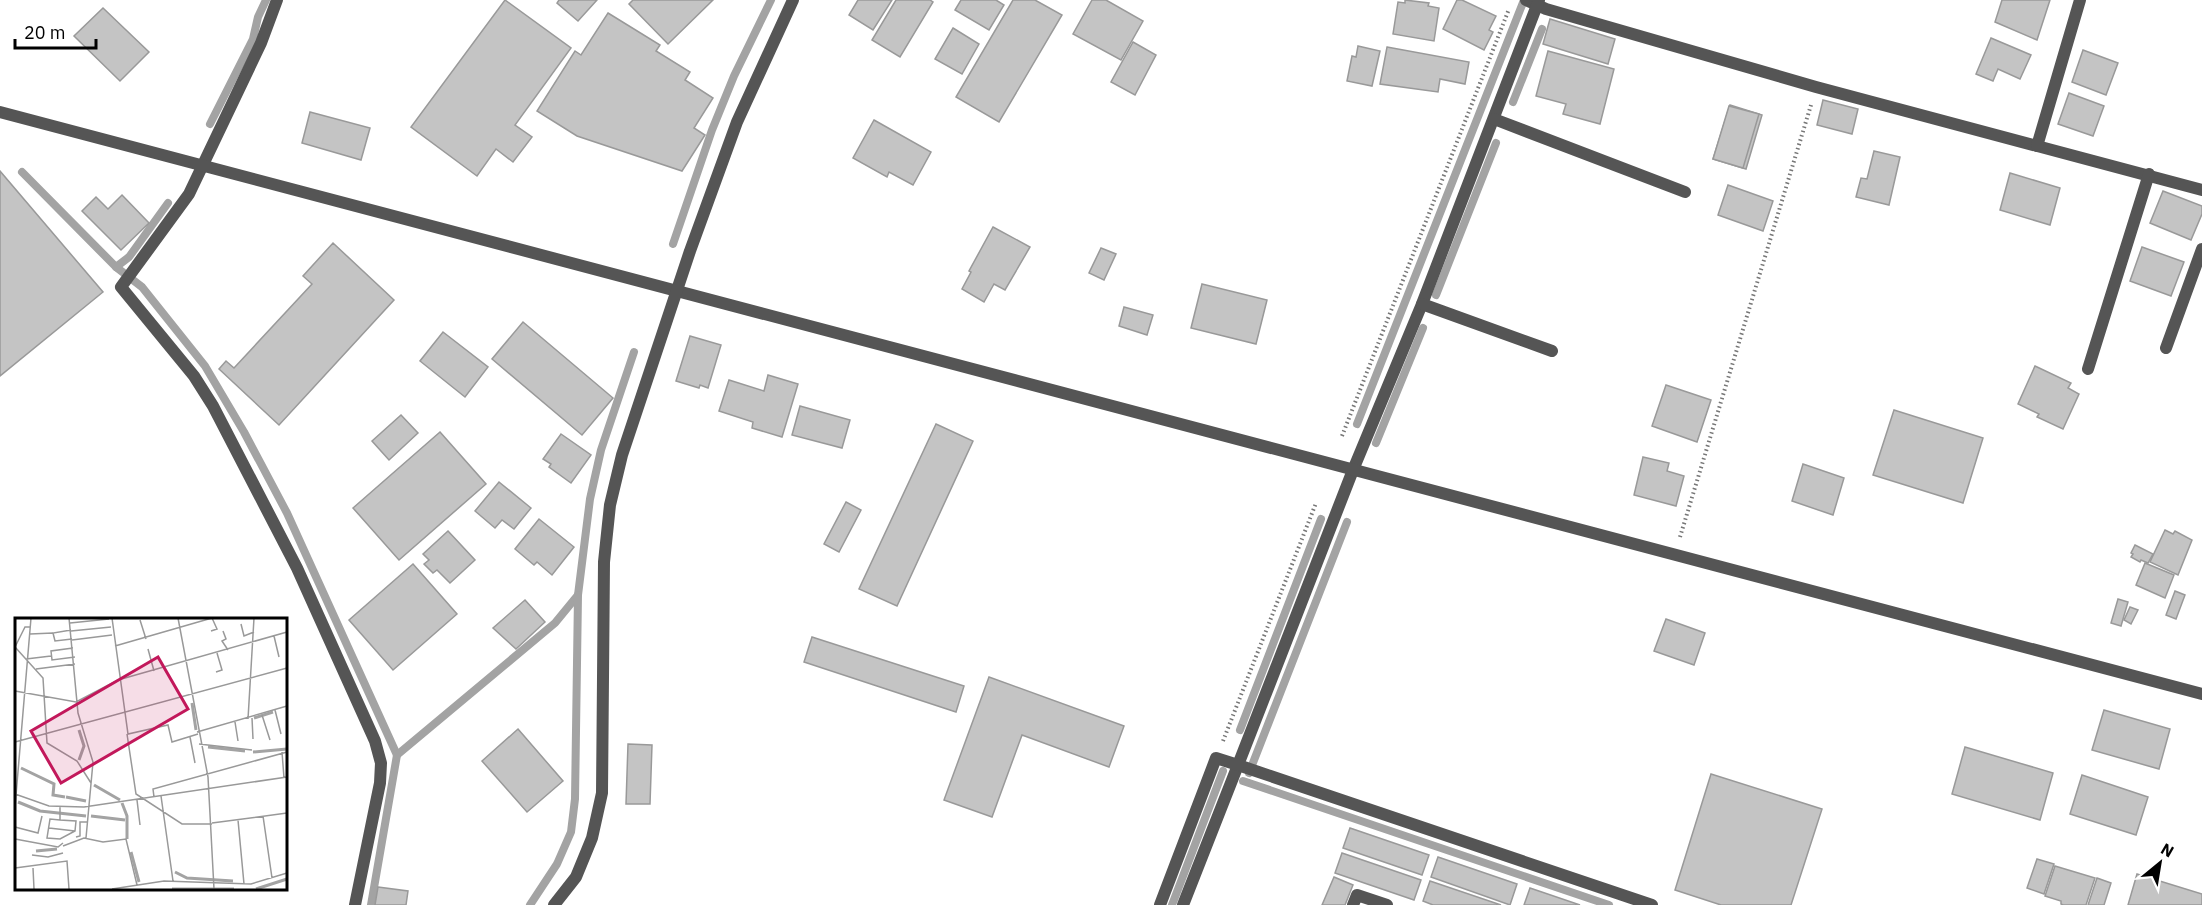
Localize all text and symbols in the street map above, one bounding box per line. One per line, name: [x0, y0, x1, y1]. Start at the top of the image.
scale bar: [15, 12, 96, 50]
text: 20 m: [24, 21, 66, 44]
inset map: [15, 618, 286, 890]
north arrow: [2130, 833, 2190, 893]
text: N: [2157, 838, 2178, 862]

